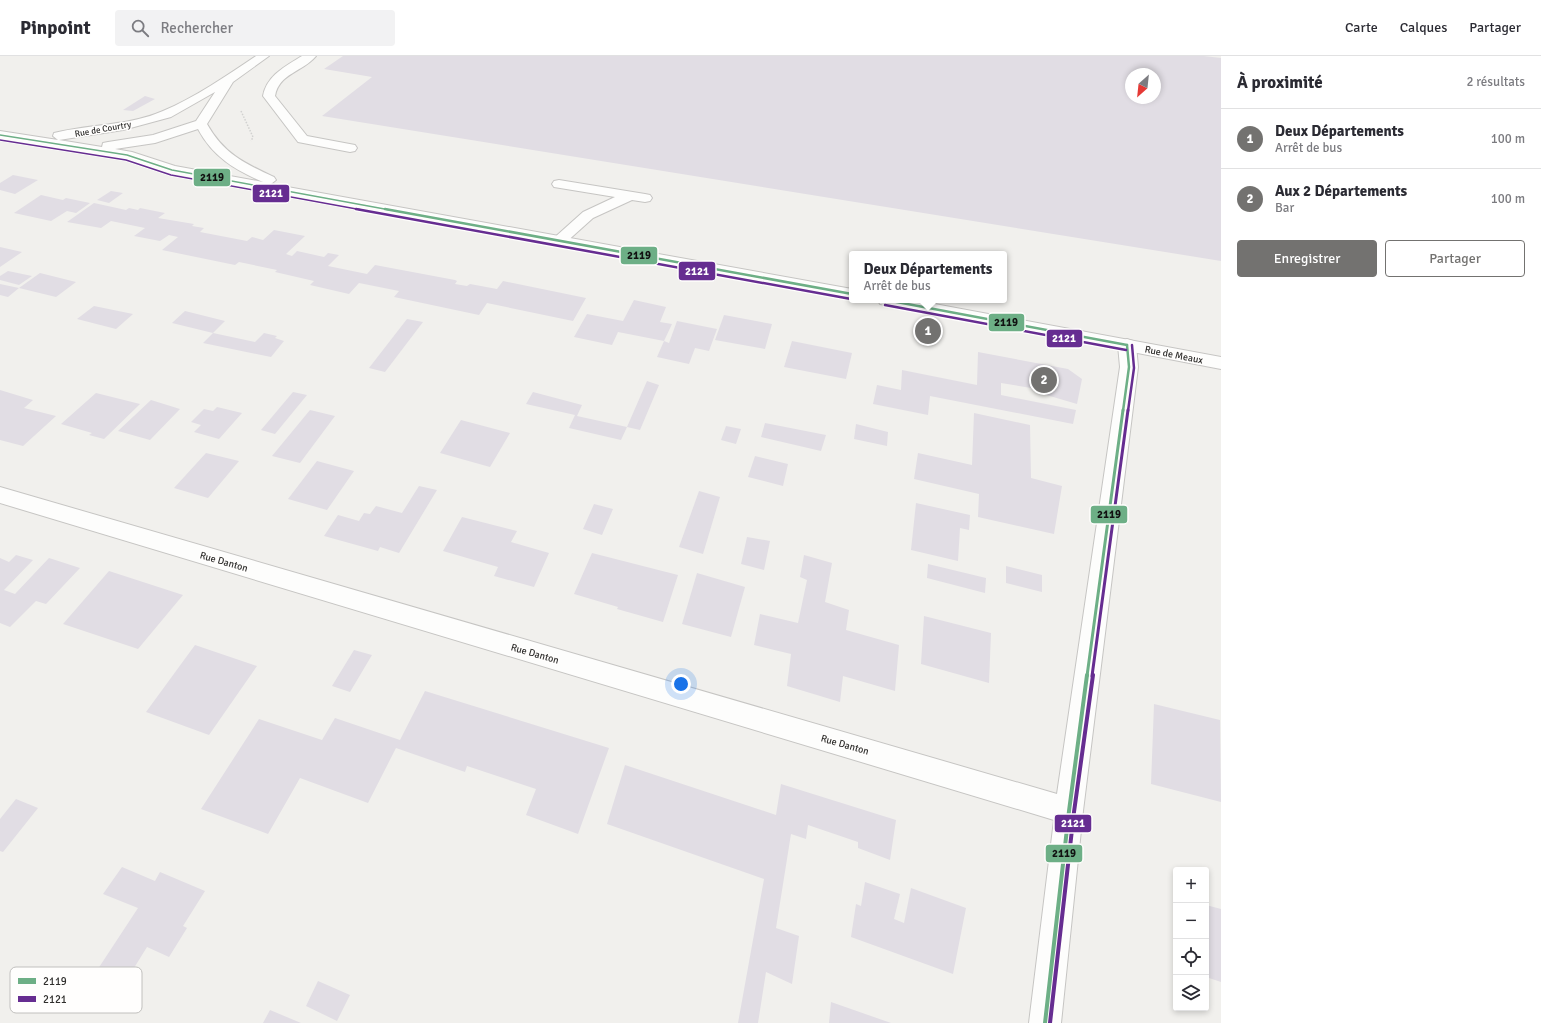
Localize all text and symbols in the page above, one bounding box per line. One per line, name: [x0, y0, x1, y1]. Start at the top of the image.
search box: [115, 10, 395, 46]
text: Pinpoint: [20, 16, 91, 40]
icon: search: [129, 17, 151, 39]
text: Rechercher: [161, 19, 233, 37]
text: Carte: [1345, 19, 1378, 36]
text: Calques: [1400, 19, 1447, 36]
text: Partager: [1469, 19, 1521, 36]
north arrow: [1125, 68, 1161, 104]
text: À proximité: [1237, 72, 1323, 93]
text: 2 résultats: [1466, 74, 1525, 90]
street label: Rue de Courtry: [74, 119, 133, 140]
text: Deux Départements: [1275, 122, 1404, 140]
text: 1: [1246, 131, 1254, 147]
text: 100 m: [1491, 131, 1525, 147]
text: Arrêt de bus: [1275, 140, 1342, 156]
line badge: 2119: [193, 168, 231, 187]
text: 2119: [200, 171, 224, 184]
text: Aux 2 Départements: [1275, 182, 1407, 200]
line badge: 2121: [252, 184, 290, 203]
text: 2121: [259, 187, 283, 200]
text: 2: [1246, 191, 1254, 207]
text: 100 m: [1491, 191, 1525, 207]
text: Bar: [1275, 200, 1294, 216]
button: Enregistrer: [1237, 240, 1377, 277]
button: Partager: [1385, 240, 1525, 277]
line badge: 2119: [620, 246, 658, 265]
text: 2119: [627, 249, 651, 262]
popup: [849, 251, 1007, 303]
text: Deux Départements: [864, 260, 992, 278]
line badge: 2121: [678, 261, 716, 281]
text: 2121: [685, 265, 709, 278]
text: Arrêt de bus: [864, 278, 931, 294]
line badge: 2119: [988, 313, 1025, 332]
pin: 1: [915, 316, 941, 346]
text: 2119: [994, 316, 1018, 329]
line badge: 2121: [1046, 329, 1083, 348]
text: 2121: [1052, 332, 1076, 345]
street label: Rue de Meaux: [1144, 343, 1204, 367]
pin: 2: [1031, 365, 1057, 395]
line badge: 2119: [1090, 505, 1128, 524]
text: 2119: [1097, 508, 1121, 521]
street label: Rue Danton: [198, 549, 249, 575]
street label: Rue Danton: [509, 641, 560, 667]
your location: [671, 674, 691, 694]
street label: Rue Danton: [819, 732, 870, 758]
line badge: 2121: [1054, 814, 1092, 833]
text: 2121: [1061, 817, 1085, 830]
line badge: 2119: [1045, 844, 1083, 863]
text: 2119: [1052, 847, 1076, 860]
map controls: [1173, 867, 1209, 1011]
button: +: [1173, 867, 1209, 903]
button: −: [1173, 903, 1209, 939]
button: locate: [1173, 939, 1209, 975]
legend: [10, 967, 142, 1013]
text: 2119: [43, 975, 67, 988]
button: layers: [1173, 975, 1209, 1011]
text: 2121: [43, 993, 67, 1006]

